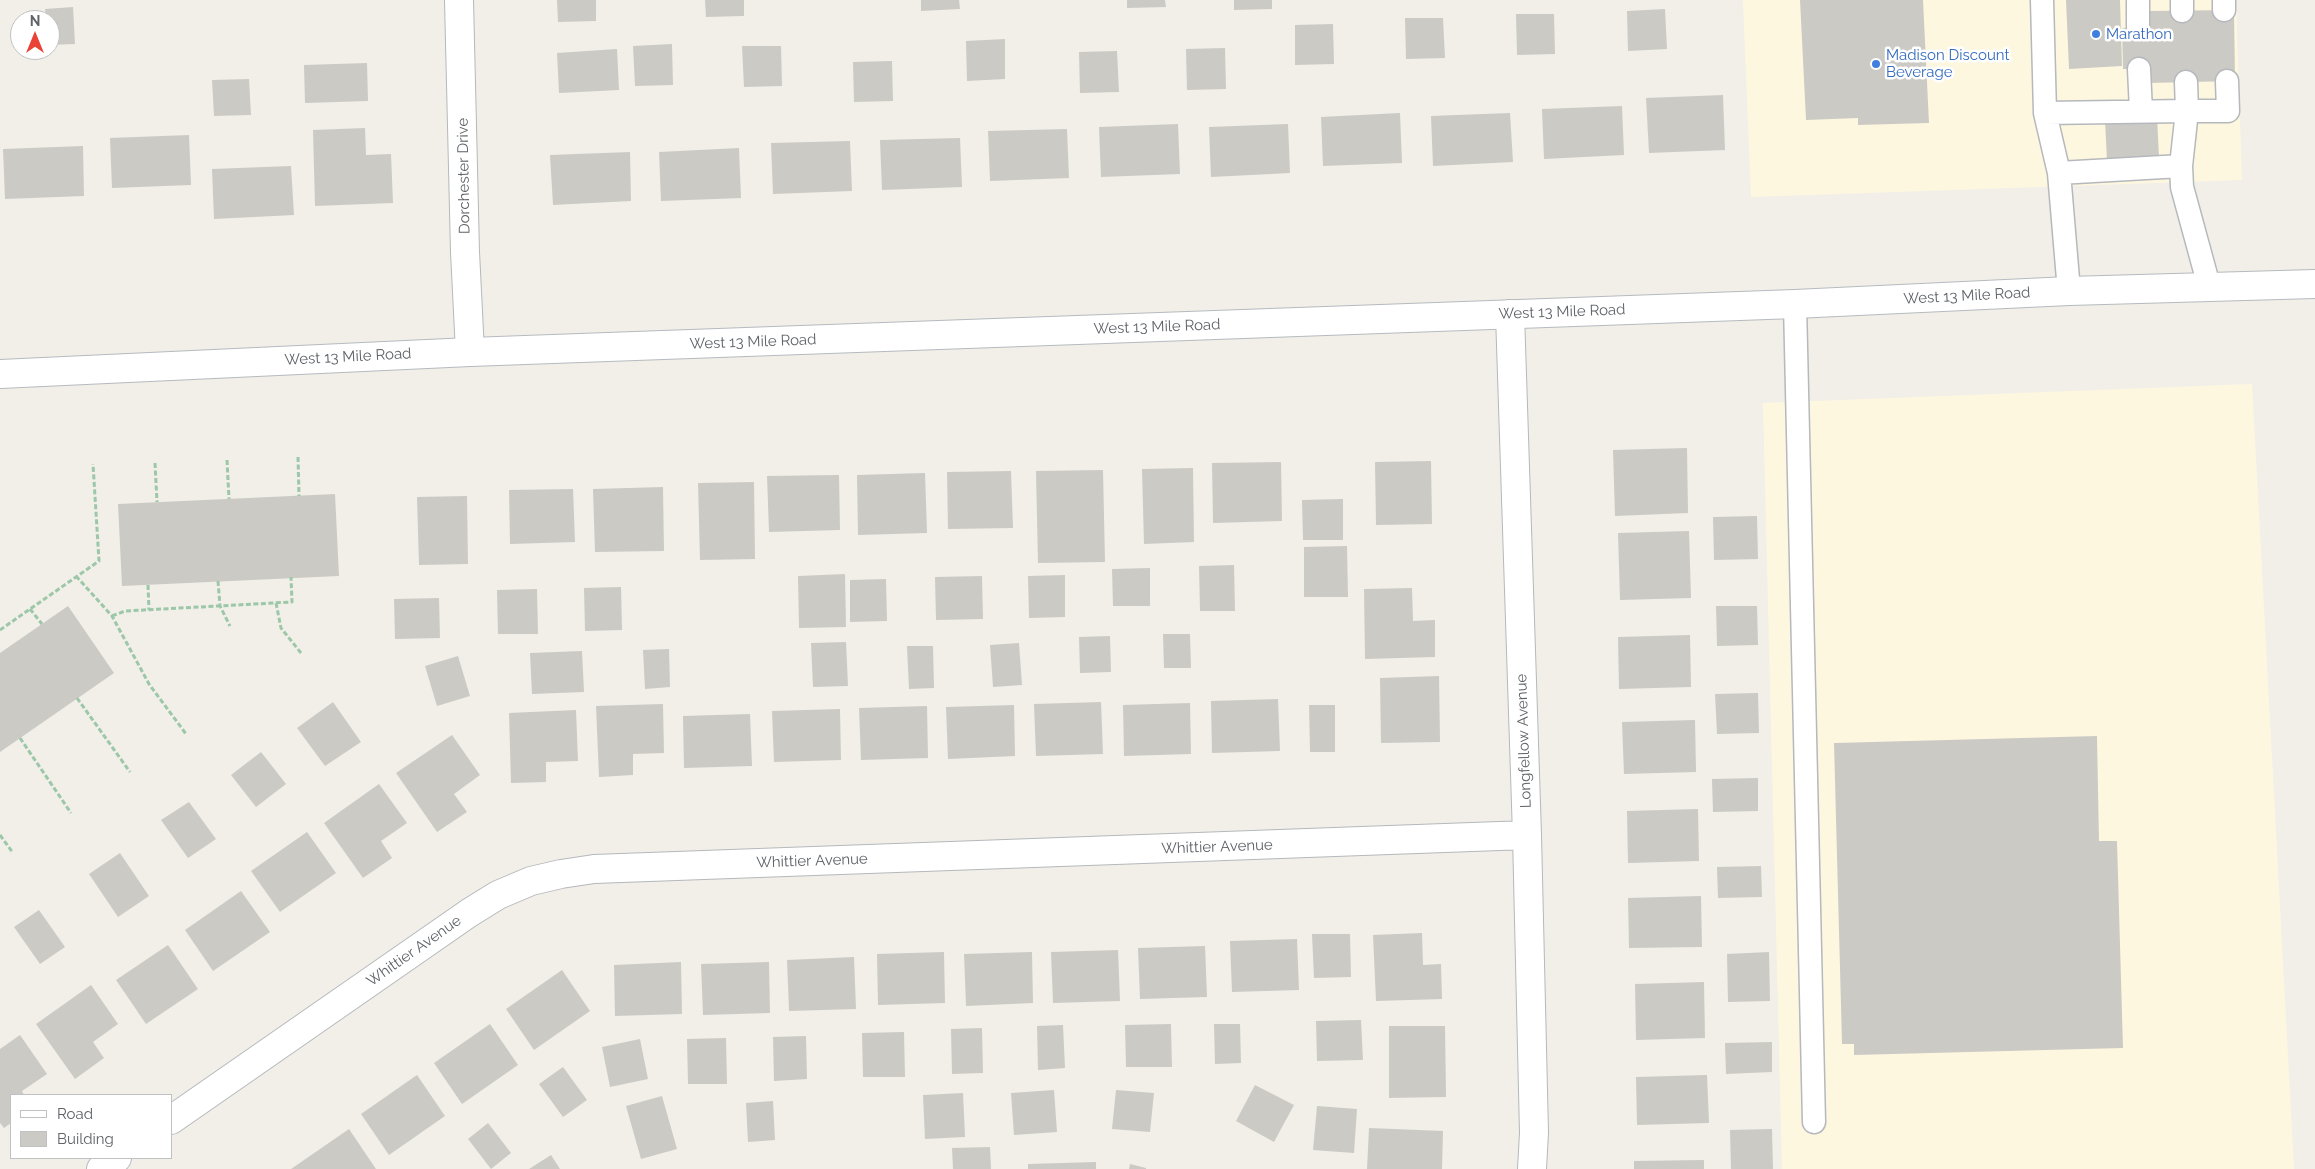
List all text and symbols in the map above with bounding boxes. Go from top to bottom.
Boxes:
north arrow [10,10,60,60]
text: N [30,13,40,29]
place label: Marathon [2106,25,2172,43]
marker: Marathon [2090,28,2102,40]
place label: Madison Discount Beverage [1886,46,2010,81]
marker: Madison Discount Beverage [1870,58,1882,70]
street label: Dorchester Drive [454,118,474,234]
street label: West 13 Mile Road [1903,284,2031,308]
street label: West 13 Mile Road [1498,301,1626,323]
street label: West 13 Mile Road [1093,316,1221,338]
street label: West 13 Mile Road [689,331,817,353]
street label: West 13 Mile Road [284,345,412,369]
street label: Longfellow Avenue [1513,673,1535,809]
street label: Whittier Avenue [1161,836,1273,858]
street label: Whittier Avenue [756,850,868,872]
street label: Whittier Avenue [363,912,465,990]
legend [10,1094,172,1159]
text: Road [57,1105,93,1123]
text: Building [57,1130,114,1148]

